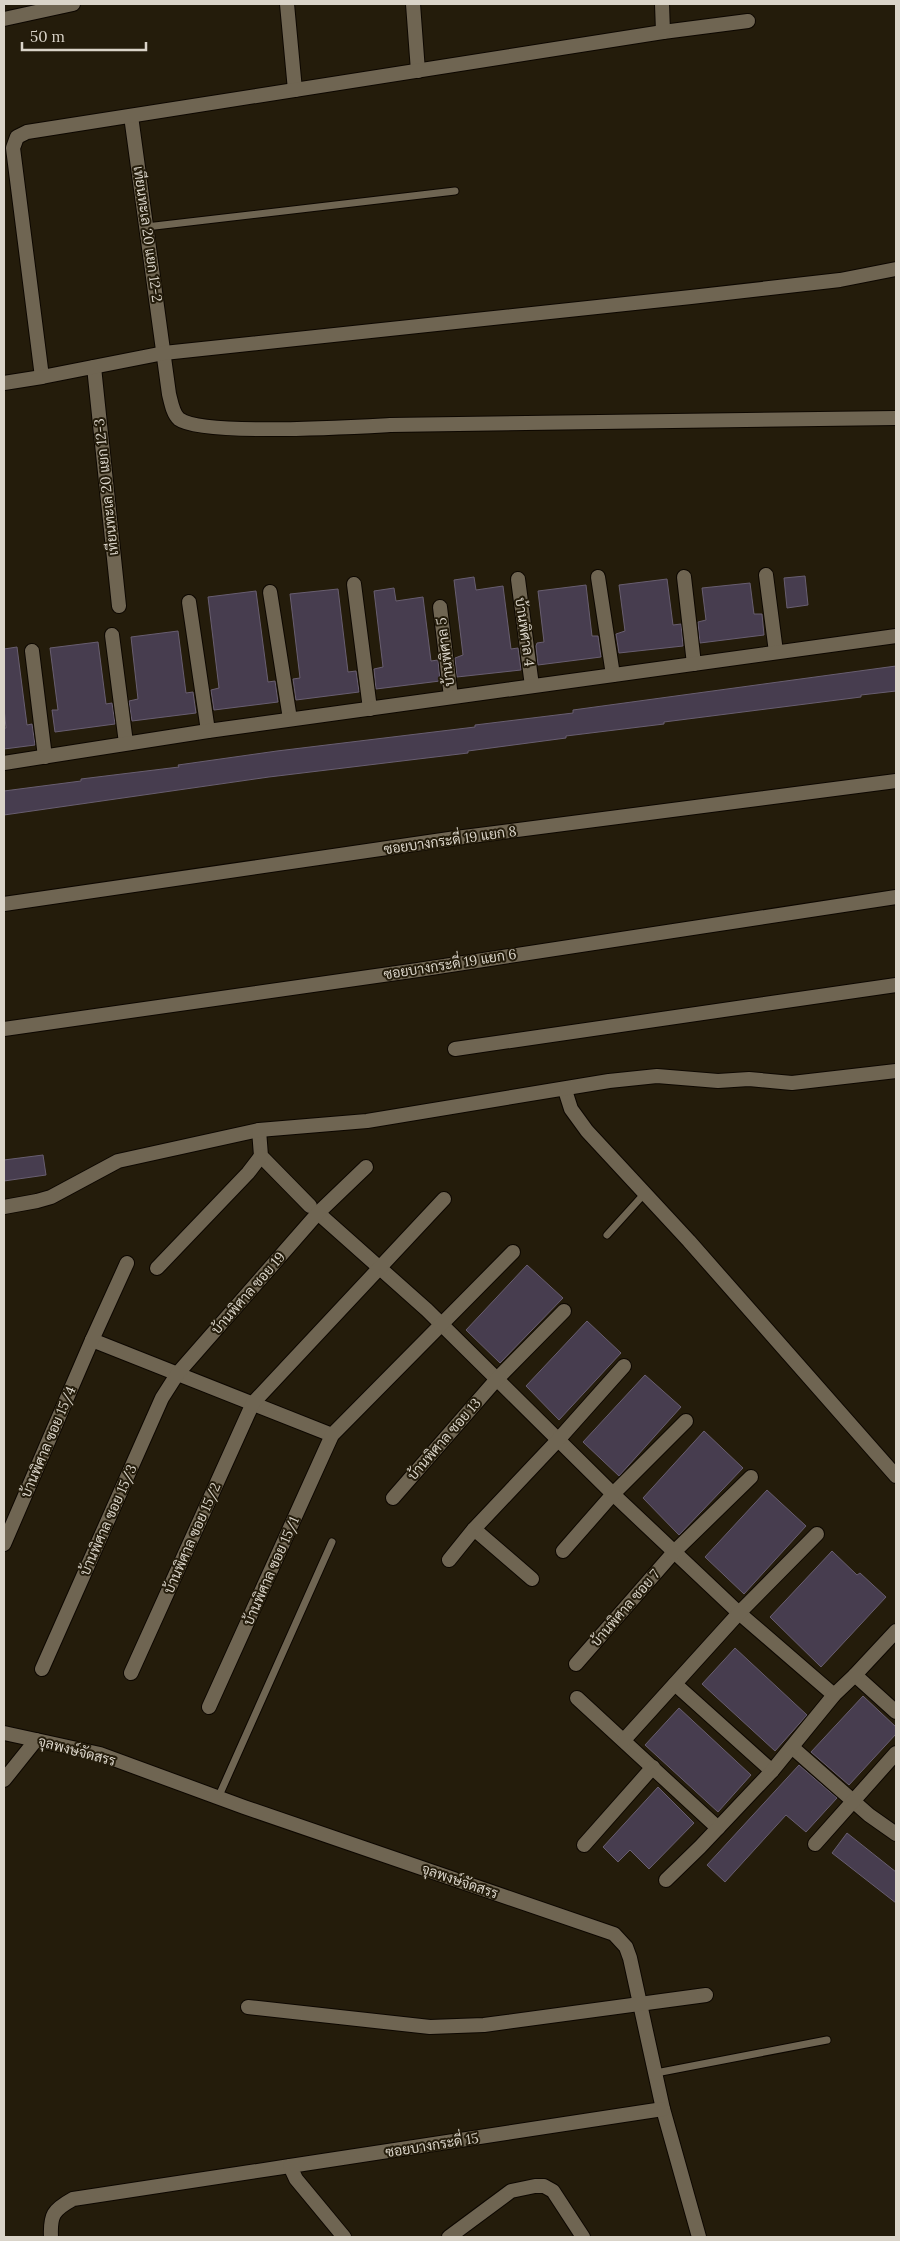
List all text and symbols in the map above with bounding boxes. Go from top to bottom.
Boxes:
scale bar [22,20,146,52]
text: 50 m [30,27,65,46]
street label: เทียนทะเล 20 แยก 12-2 [130,165,166,303]
street label: เทียนทะเล 20 แยก 12-3 [90,417,122,556]
street label: บ้านพิศาล 4 [511,596,539,668]
street label: บ้านพิศาล 5 [432,616,458,688]
street label: ซอยบางกระดี่ 19 แยก 8 [382,819,518,858]
street label: ซอยบางกระดี่ 19 แยก 6 [382,942,518,983]
street label: บ้านพิศาล ซอย 19 [207,1248,289,1338]
street label: บ้านพิศาล ซอย 15/4 [16,1383,80,1500]
street label: บ้านพิศาล ซอย 13 [403,1394,485,1484]
street label: บ้านพิศาล ซอย 15/3 [75,1461,141,1578]
street label: บ้านพิศาล ซอย 15/2 [159,1480,225,1596]
street label: บ้านพิศาล ซอย 15/1 [239,1514,303,1628]
street label: บ้านพิศาล ซอย 7 [586,1565,664,1650]
street label: จุลพงษ์จัดสรร [36,1732,118,1771]
street label: จุลพงษ์จัดสรร [419,1860,501,1903]
street label: ซอยบางกระดี่ 15 [384,2126,480,2161]

